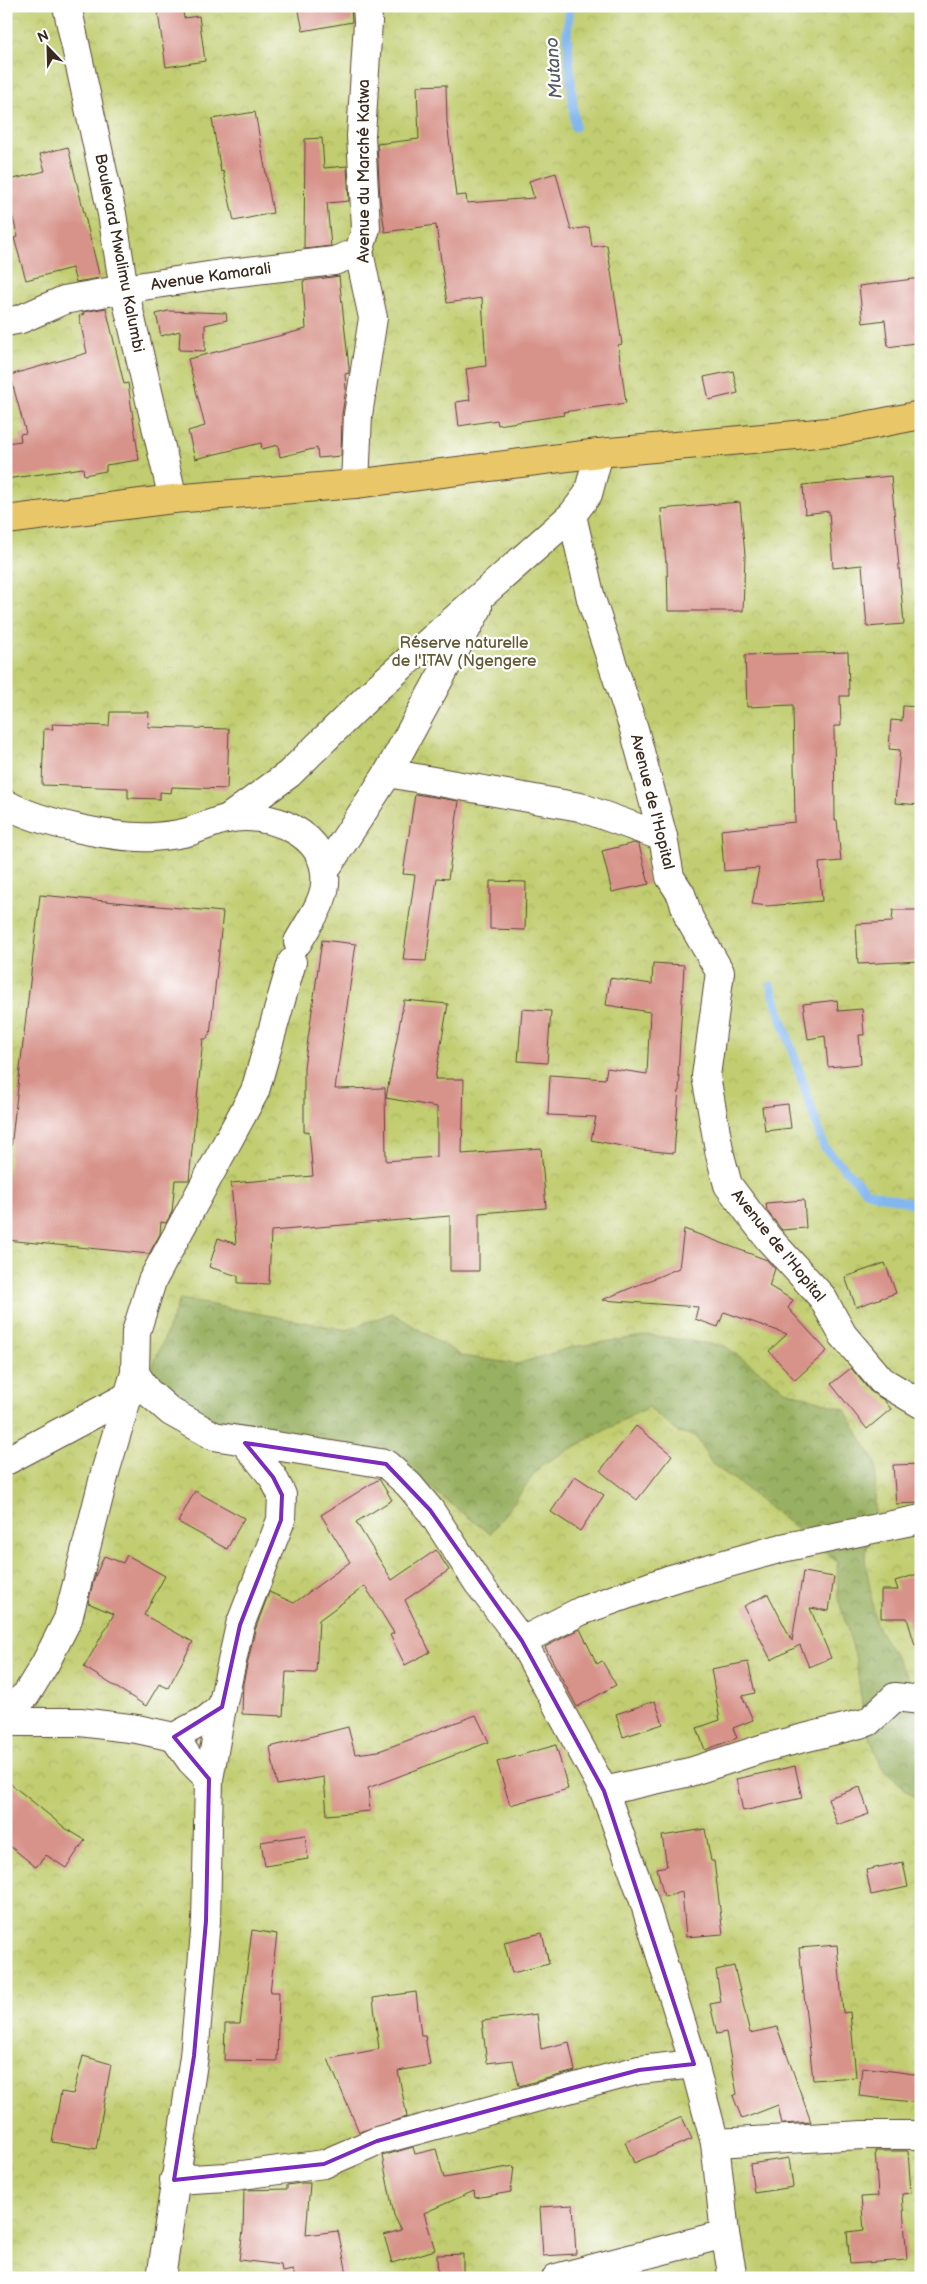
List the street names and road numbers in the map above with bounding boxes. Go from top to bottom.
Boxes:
street label: Avenue du Marché Katwa [355,79,374,263]
street label: Boulevard Mwalimu Kalumbi [90,152,148,354]
street label: Avenue Kamarali [150,259,272,295]
street label: Avenue de l'Hopital [626,732,678,872]
street label: Avenue de l'Hopital [727,1186,829,1306]

